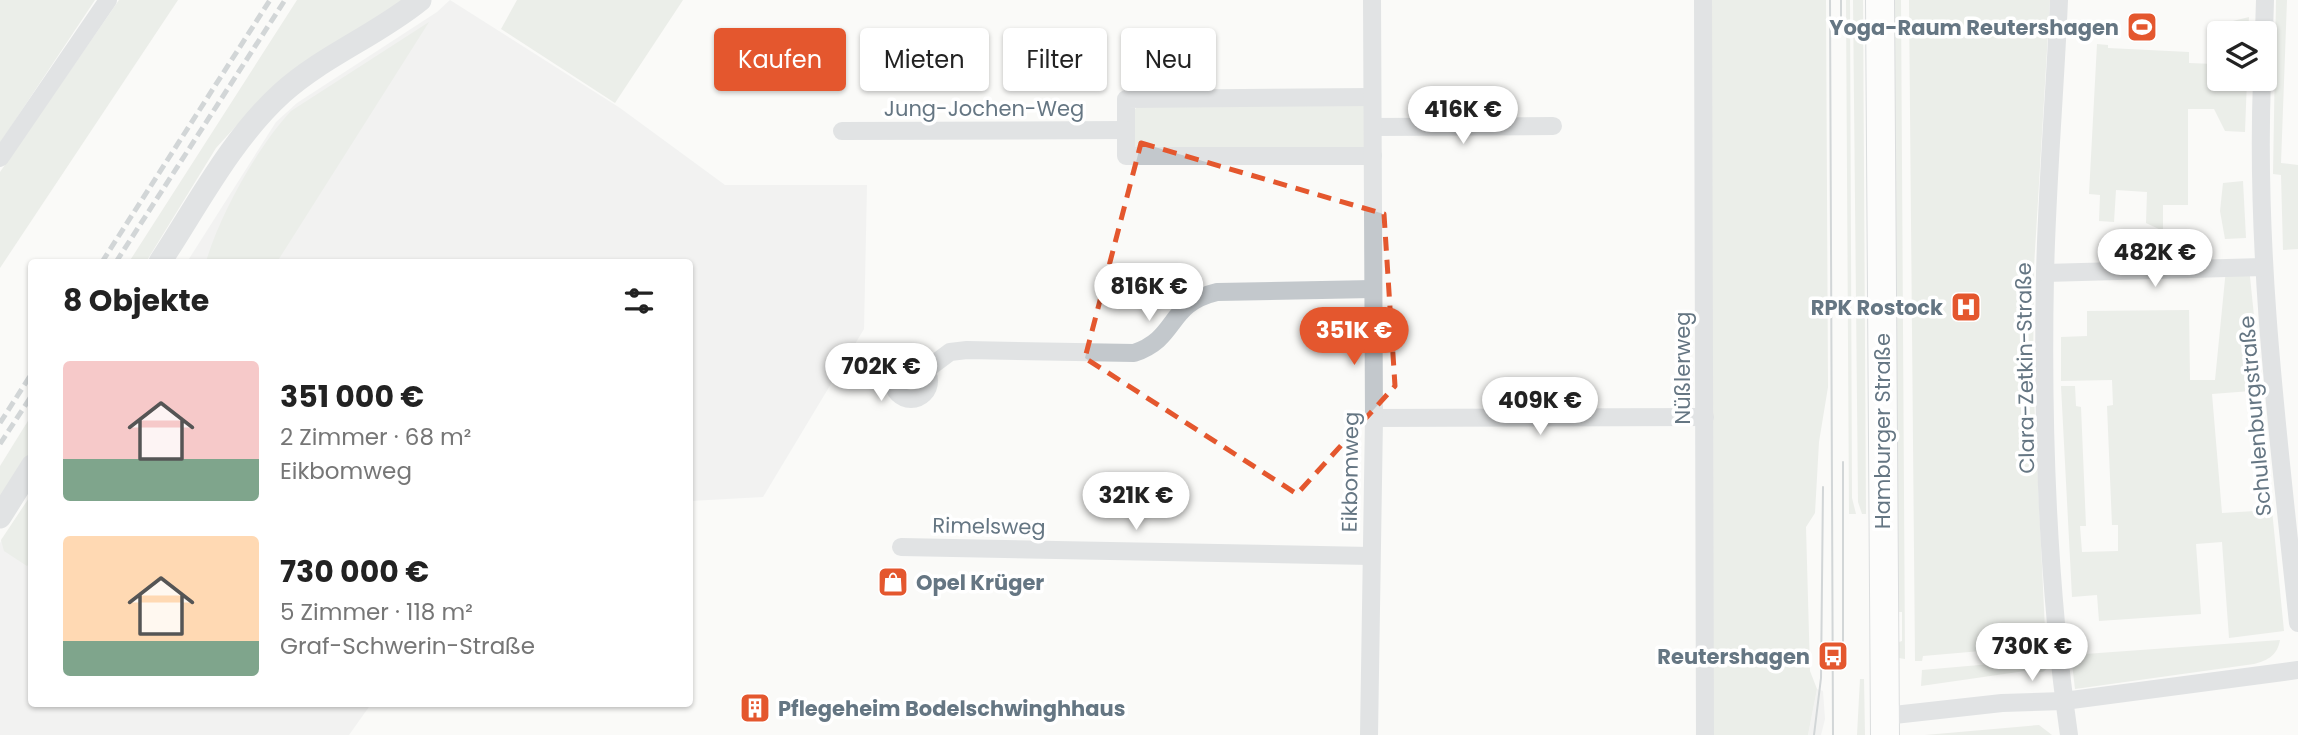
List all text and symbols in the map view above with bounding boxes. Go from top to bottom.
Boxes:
sports icon: Yoga-Raum Reutershagen [2125,10,2159,44]
place label: Yoga-Raum Reutershagen [1829,13,2119,42]
map controls [2207,21,2277,91]
button: layers [2207,21,2277,91]
chip: Kaufen [714,28,846,91]
chip: Mieten [860,28,989,91]
chip: Filter [1003,28,1107,91]
chip: Neu [1121,28,1216,91]
pin: 416K € [1406,86,1520,146]
text: 416K € [1424,93,1502,125]
street label: Jung-Jochen-Weg [884,94,1084,123]
pin: 482K € [2098,230,2212,289]
text: 482K € [2114,236,2196,268]
street label: Clara-Zetkin-Straße [2009,262,2041,474]
pin: 816K € [1092,264,1206,323]
text: 816K € [1110,270,1188,302]
text: 8 Objekte [63,279,209,322]
icon: filters [620,282,658,320]
hospital icon: RPK Rostock [1949,290,1983,324]
place label: RPK Rostock [1811,293,1943,322]
pin: 351K € [1297,308,1411,367]
street label: Nüßlerweg [1668,312,1697,424]
text: 351K € [1316,314,1392,346]
street label: Schulenburgstraße [2232,315,2278,517]
street label: Hamburger Straße [1868,333,1897,529]
pin: 702K € [824,344,938,403]
text: 702K € [841,350,921,382]
text: 351 000 € [280,375,424,418]
pin: 409K € [1483,378,1597,437]
text: 409K € [1498,384,1582,416]
icon: home [119,389,203,473]
street label: Eikbomweg [1334,412,1366,532]
text: 2 Zimmer · 68 m² [280,421,471,453]
text: Eikbomweg [280,455,412,487]
pin: 321K € [1079,472,1193,532]
text: 321K € [1099,479,1173,511]
street label: Rimelsweg [932,511,1046,541]
text: 730 000 € [280,550,429,593]
icon: home [119,564,203,648]
shop icon: Opel Krüger [876,565,910,599]
place label: Opel Krüger [916,568,1044,597]
text: 5 Zimmer · 118 m² [280,596,473,628]
pin: 730K € [1975,624,2089,683]
text: Graf-Schwerin-Straße [280,630,535,662]
text: 730K € [1992,630,2072,662]
bus stop icon: Reutershagen [1816,639,1850,673]
place label: Reutershagen [1657,642,1810,671]
building icon: Pflegeheim Bodelschwinghhaus [738,691,772,725]
place label: Pflegeheim Bodelschwinghhaus [778,694,1125,723]

